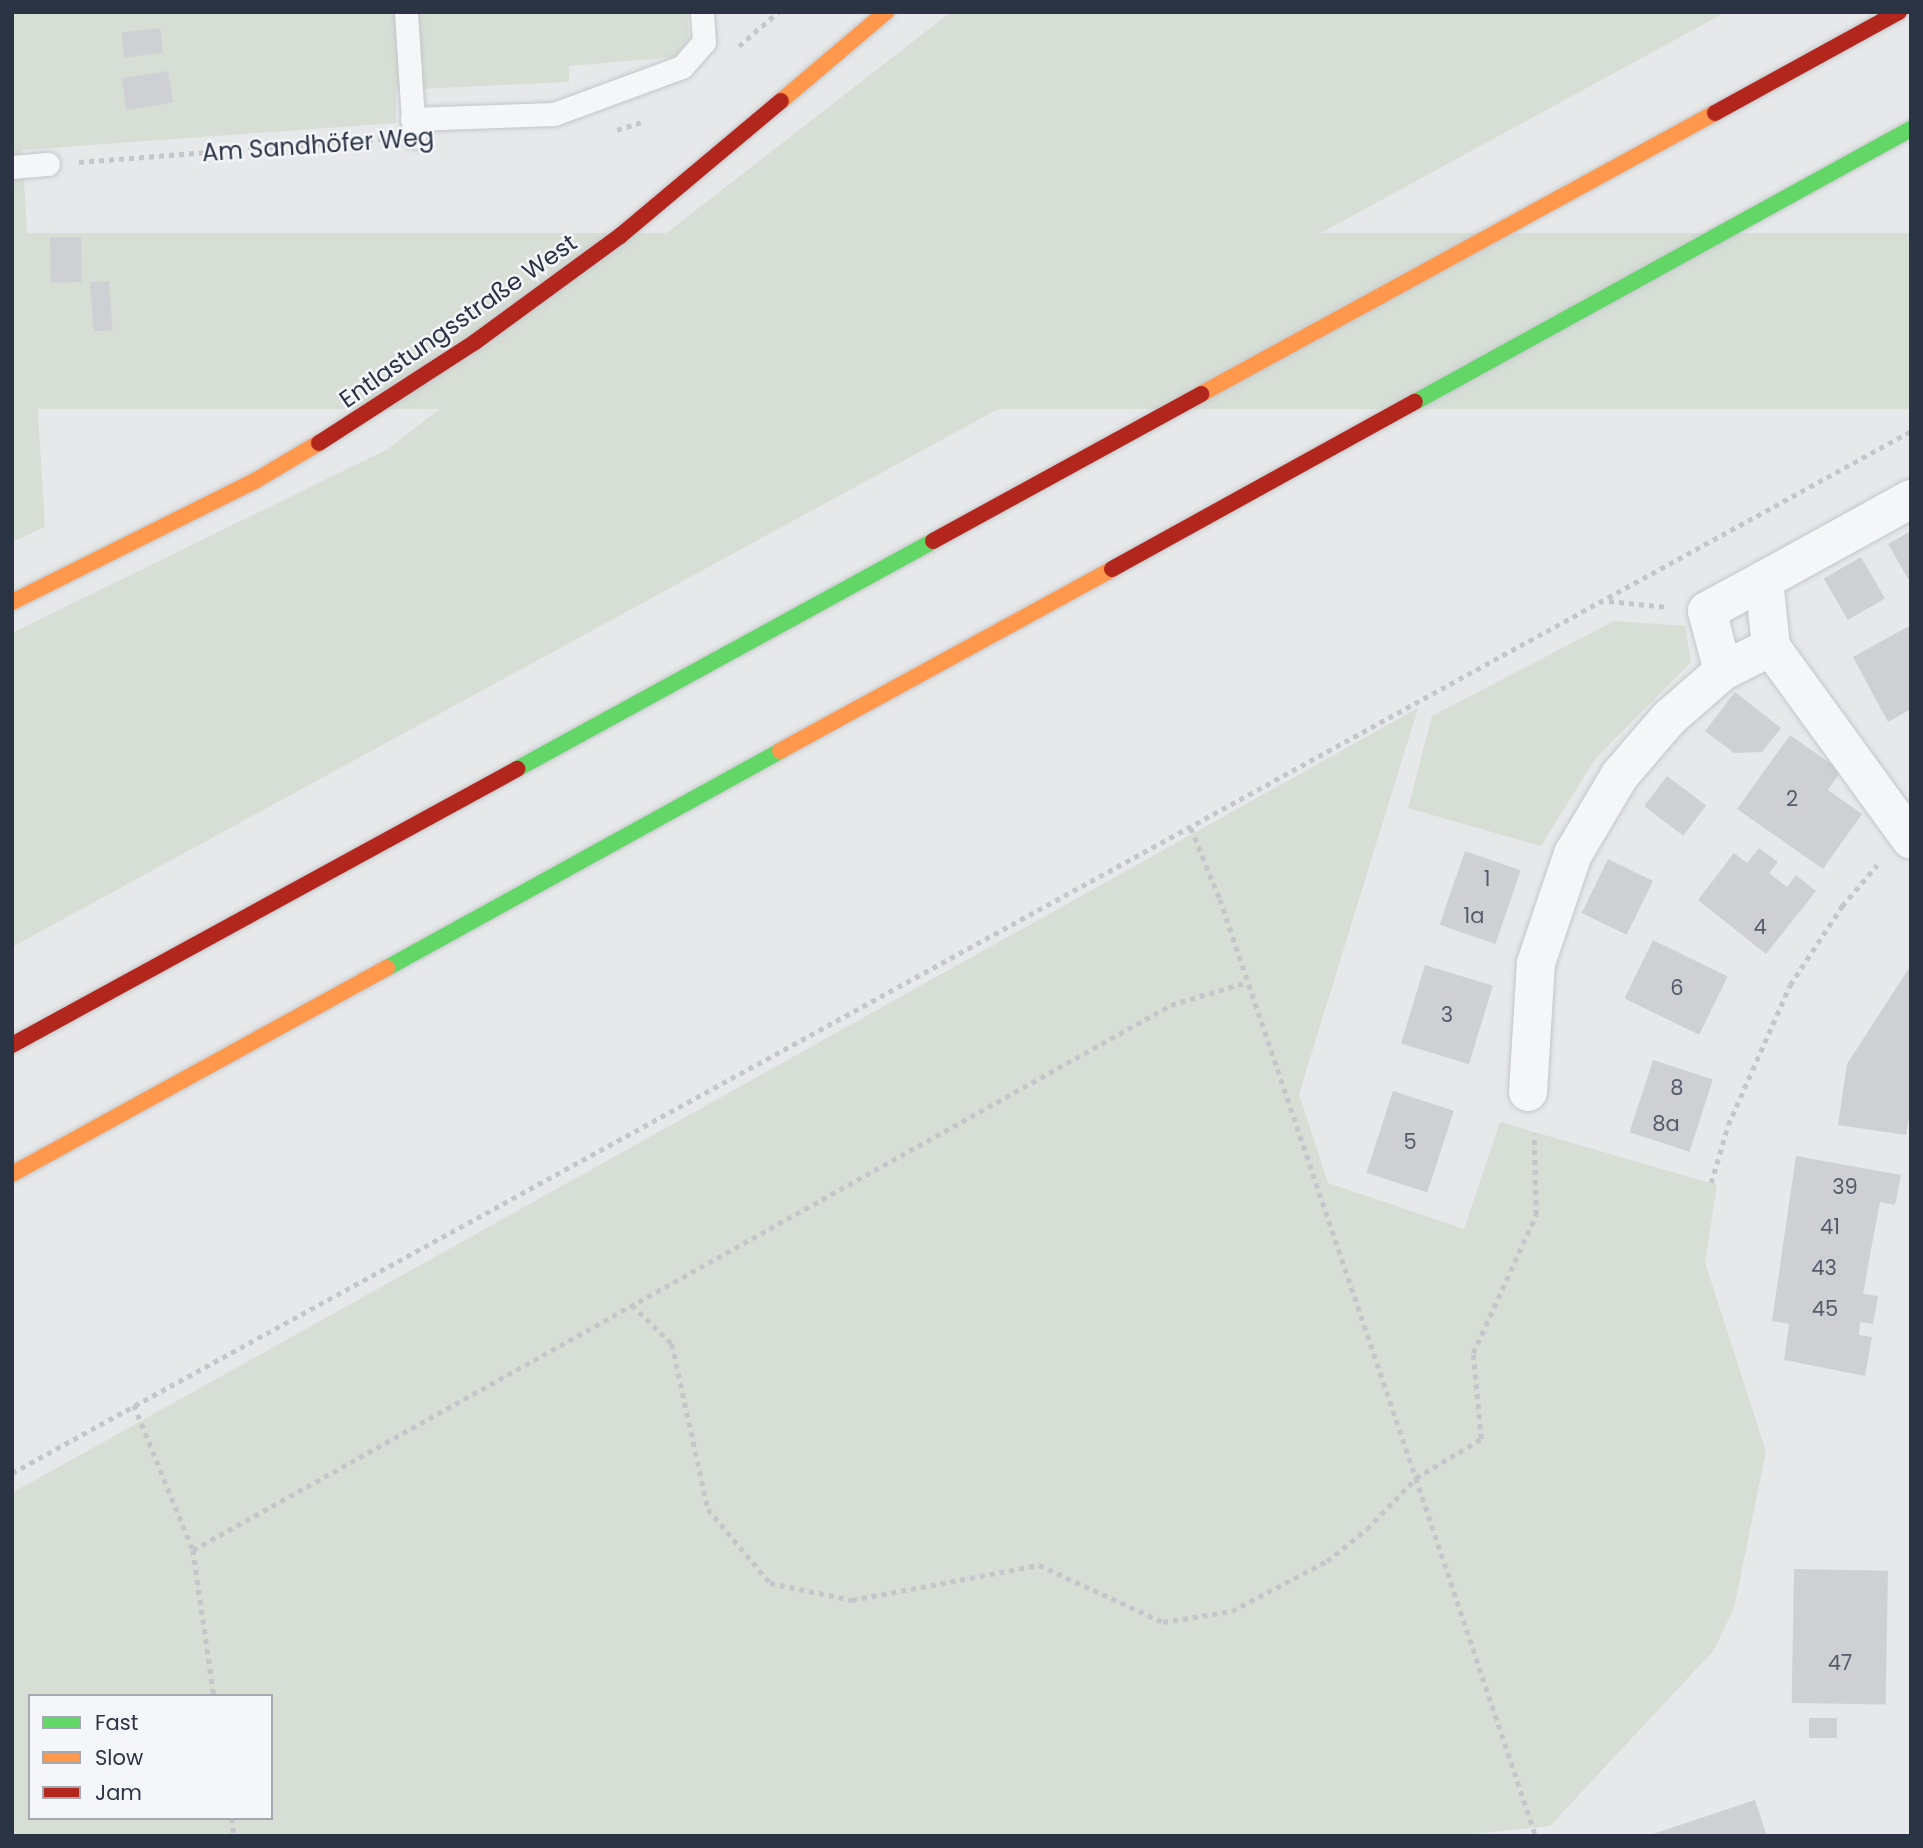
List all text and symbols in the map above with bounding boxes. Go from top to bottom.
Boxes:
street label: Am Sandhöfer Weg [201,123,435,167]
street label: Entlastungsstraße West [334,228,582,414]
house number: 2 [1786,786,1798,812]
house number: 1 [1484,866,1490,892]
house number: 1a [1464,903,1484,929]
house number: 4 [1753,914,1767,940]
house number: 6 [1670,975,1684,1001]
house number: 3 [1441,1002,1453,1028]
house number: 8 [1670,1075,1684,1101]
house number: 8a [1652,1111,1680,1137]
house number: 5 [1403,1129,1417,1155]
house number: 39 [1832,1174,1858,1200]
house number: 41 [1820,1214,1840,1240]
house number: 43 [1811,1255,1837,1281]
house number: 45 [1812,1296,1838,1322]
house number: 47 [1828,1650,1852,1676]
legend [28,1694,273,1820]
text: Fast [95,1708,138,1737]
text: Slow [95,1743,143,1772]
text: Jam [95,1778,142,1807]

